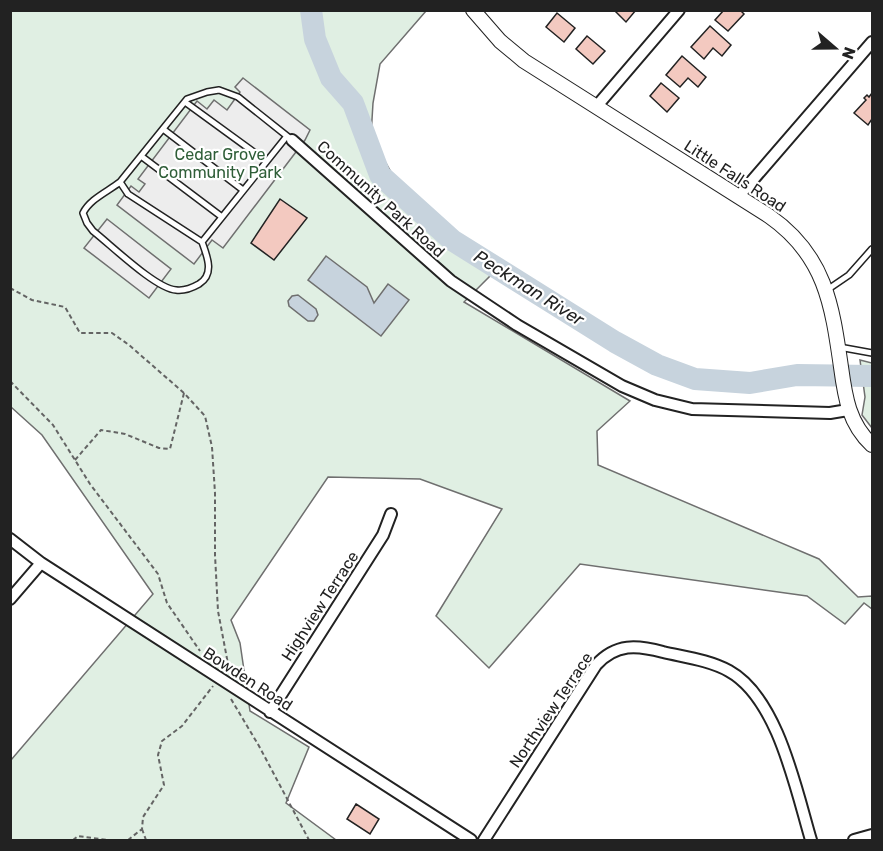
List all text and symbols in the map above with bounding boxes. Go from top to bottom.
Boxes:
north arrow [805,18,865,78]
text: N [838,44,860,62]
street label: Little Falls Road [680,136,790,216]
street label: Community Park Road [313,137,449,261]
park label: Cedar Grove Community Park [158,145,282,182]
water label: Peckman River [470,245,589,331]
street label: Highview Terrace [277,547,363,665]
street label: Bowden Road [200,643,296,715]
street label: Northview Terrace [505,649,597,771]

